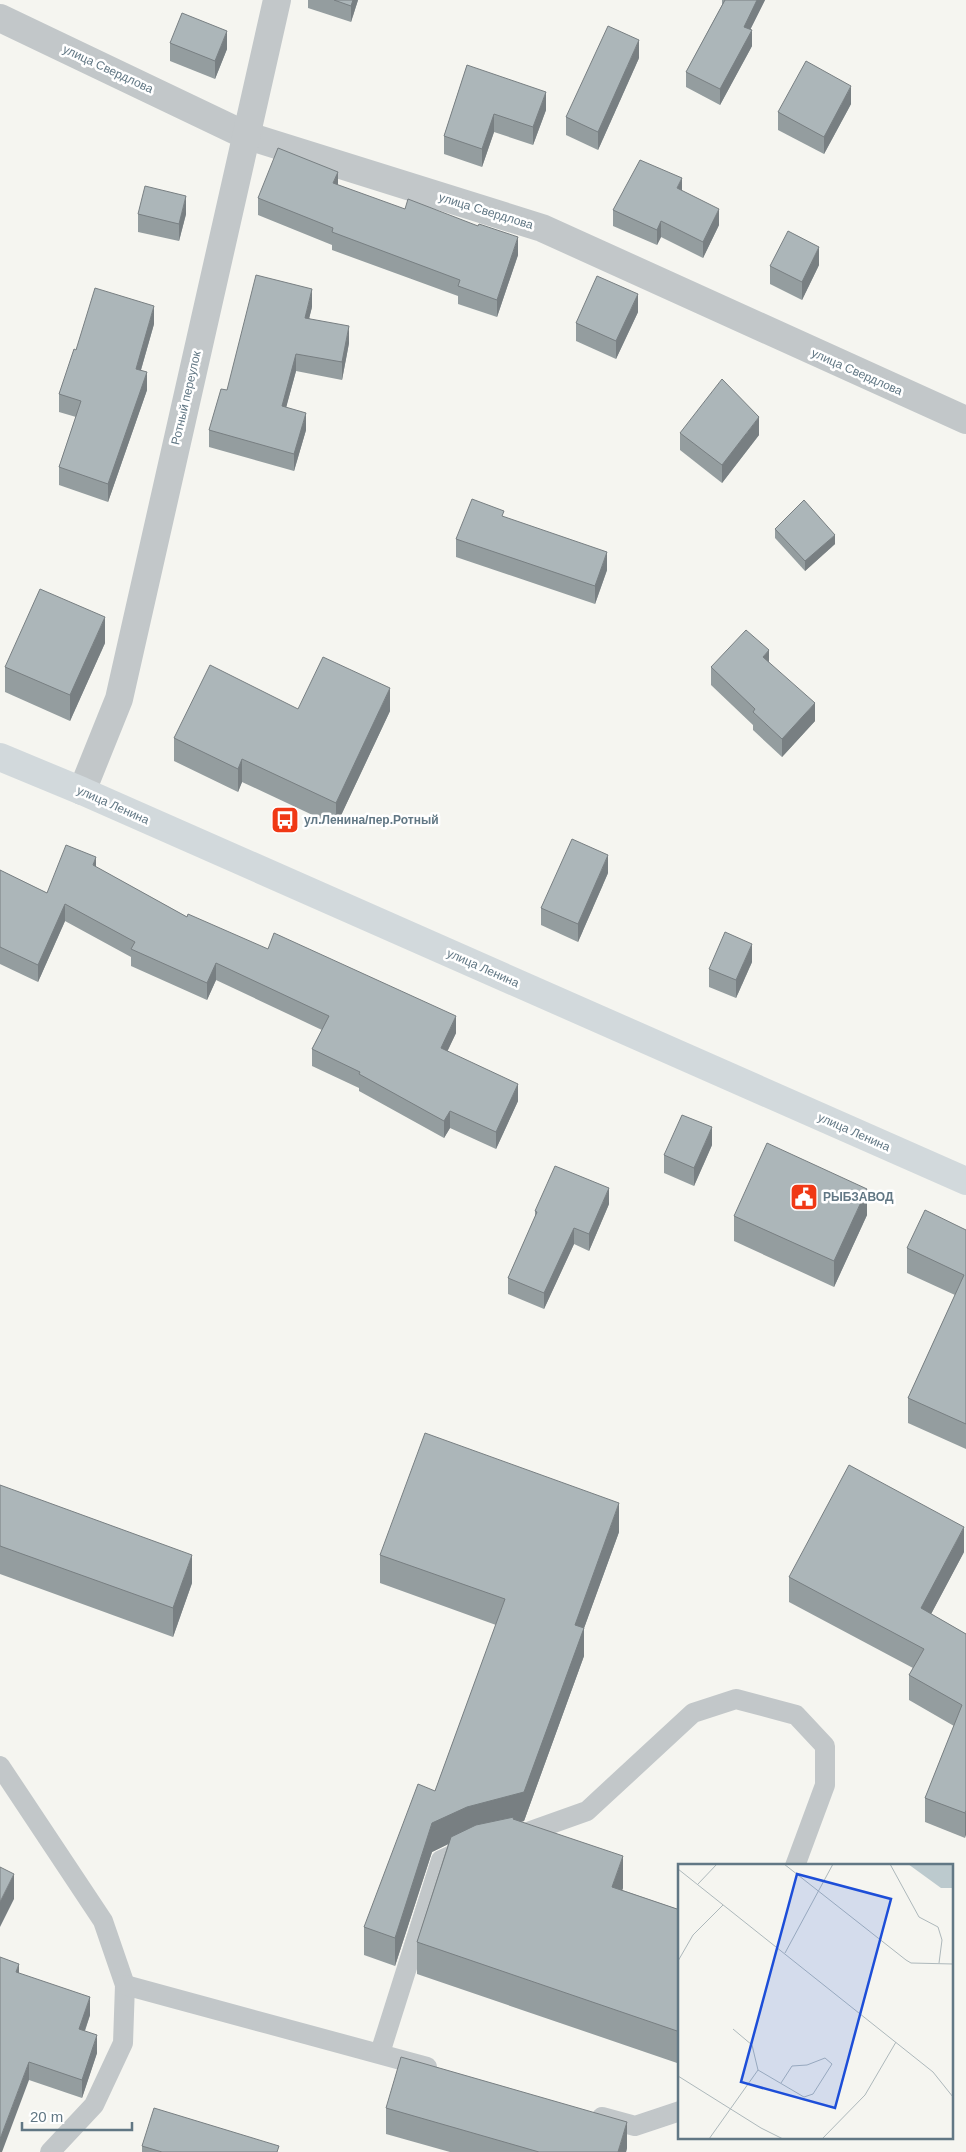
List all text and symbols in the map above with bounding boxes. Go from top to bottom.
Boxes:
street label: улица Свердлова [61,42,156,96]
street label: улица Свердлова [437,190,535,232]
street label: улица Свердлова [809,346,905,398]
street label: Ротный переулок [168,349,204,446]
street label: улица Ленина [75,783,152,827]
bus stop icon: ул.Ленина/пер.Ротный [270,805,300,835]
place label: ул.Ленина/пер.Ротный [304,813,439,827]
street label: улица Ленина [445,946,522,990]
street label: улица Ленина [816,1110,893,1154]
public building icon: РЫБЗАВОД [789,1182,819,1212]
place label: РЫБЗАВОД [823,1190,894,1204]
inset map [678,1864,954,2140]
scale bar [22,2100,132,2132]
text: 20 m [30,2108,63,2125]

